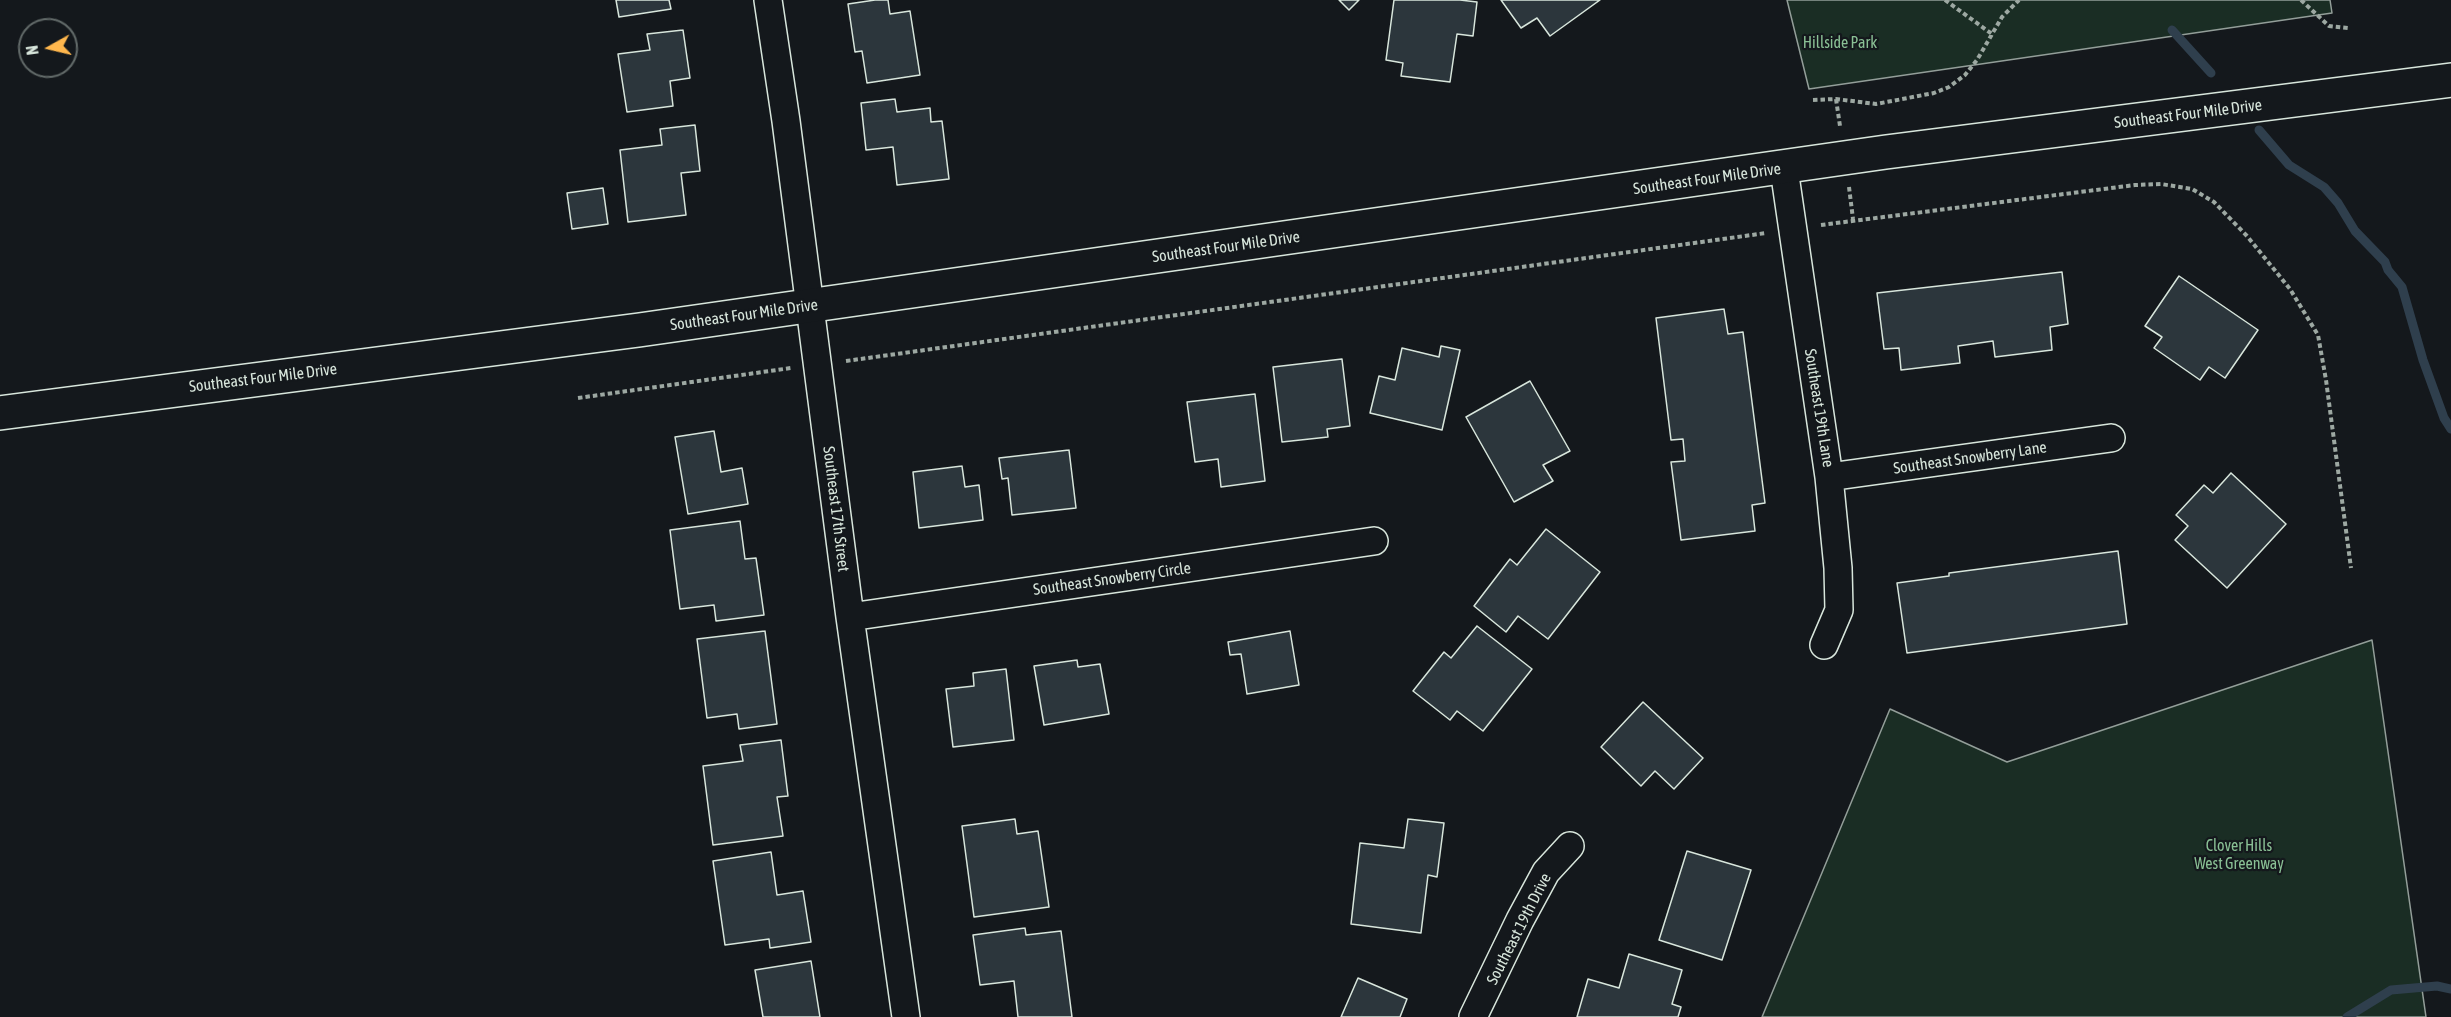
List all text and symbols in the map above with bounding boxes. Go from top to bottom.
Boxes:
north arrow [18,18,78,78]
park label: Hillside Park [1803,33,1877,53]
text: N [23,44,42,56]
street label: Southeast Four Mile Drive [2113,95,2263,133]
street label: Southeast Four Mile Drive [1632,159,1782,199]
street label: Southeast Four Mile Drive [1151,227,1301,267]
street label: Southeast Four Mile Drive [669,295,819,335]
street label: Southeast 19th Lane [1800,347,1838,469]
street label: Southeast Four Mile Drive [188,359,338,397]
street label: Southeast Snowberry Lane [1892,438,2048,478]
street label: Southeast 17th Street [819,445,853,573]
street label: Southeast Snowberry Circle [1032,558,1192,600]
park label: Clover Hills West Greenway [2194,836,2284,874]
street label: Southeast 19th Drive [1483,870,1555,988]

